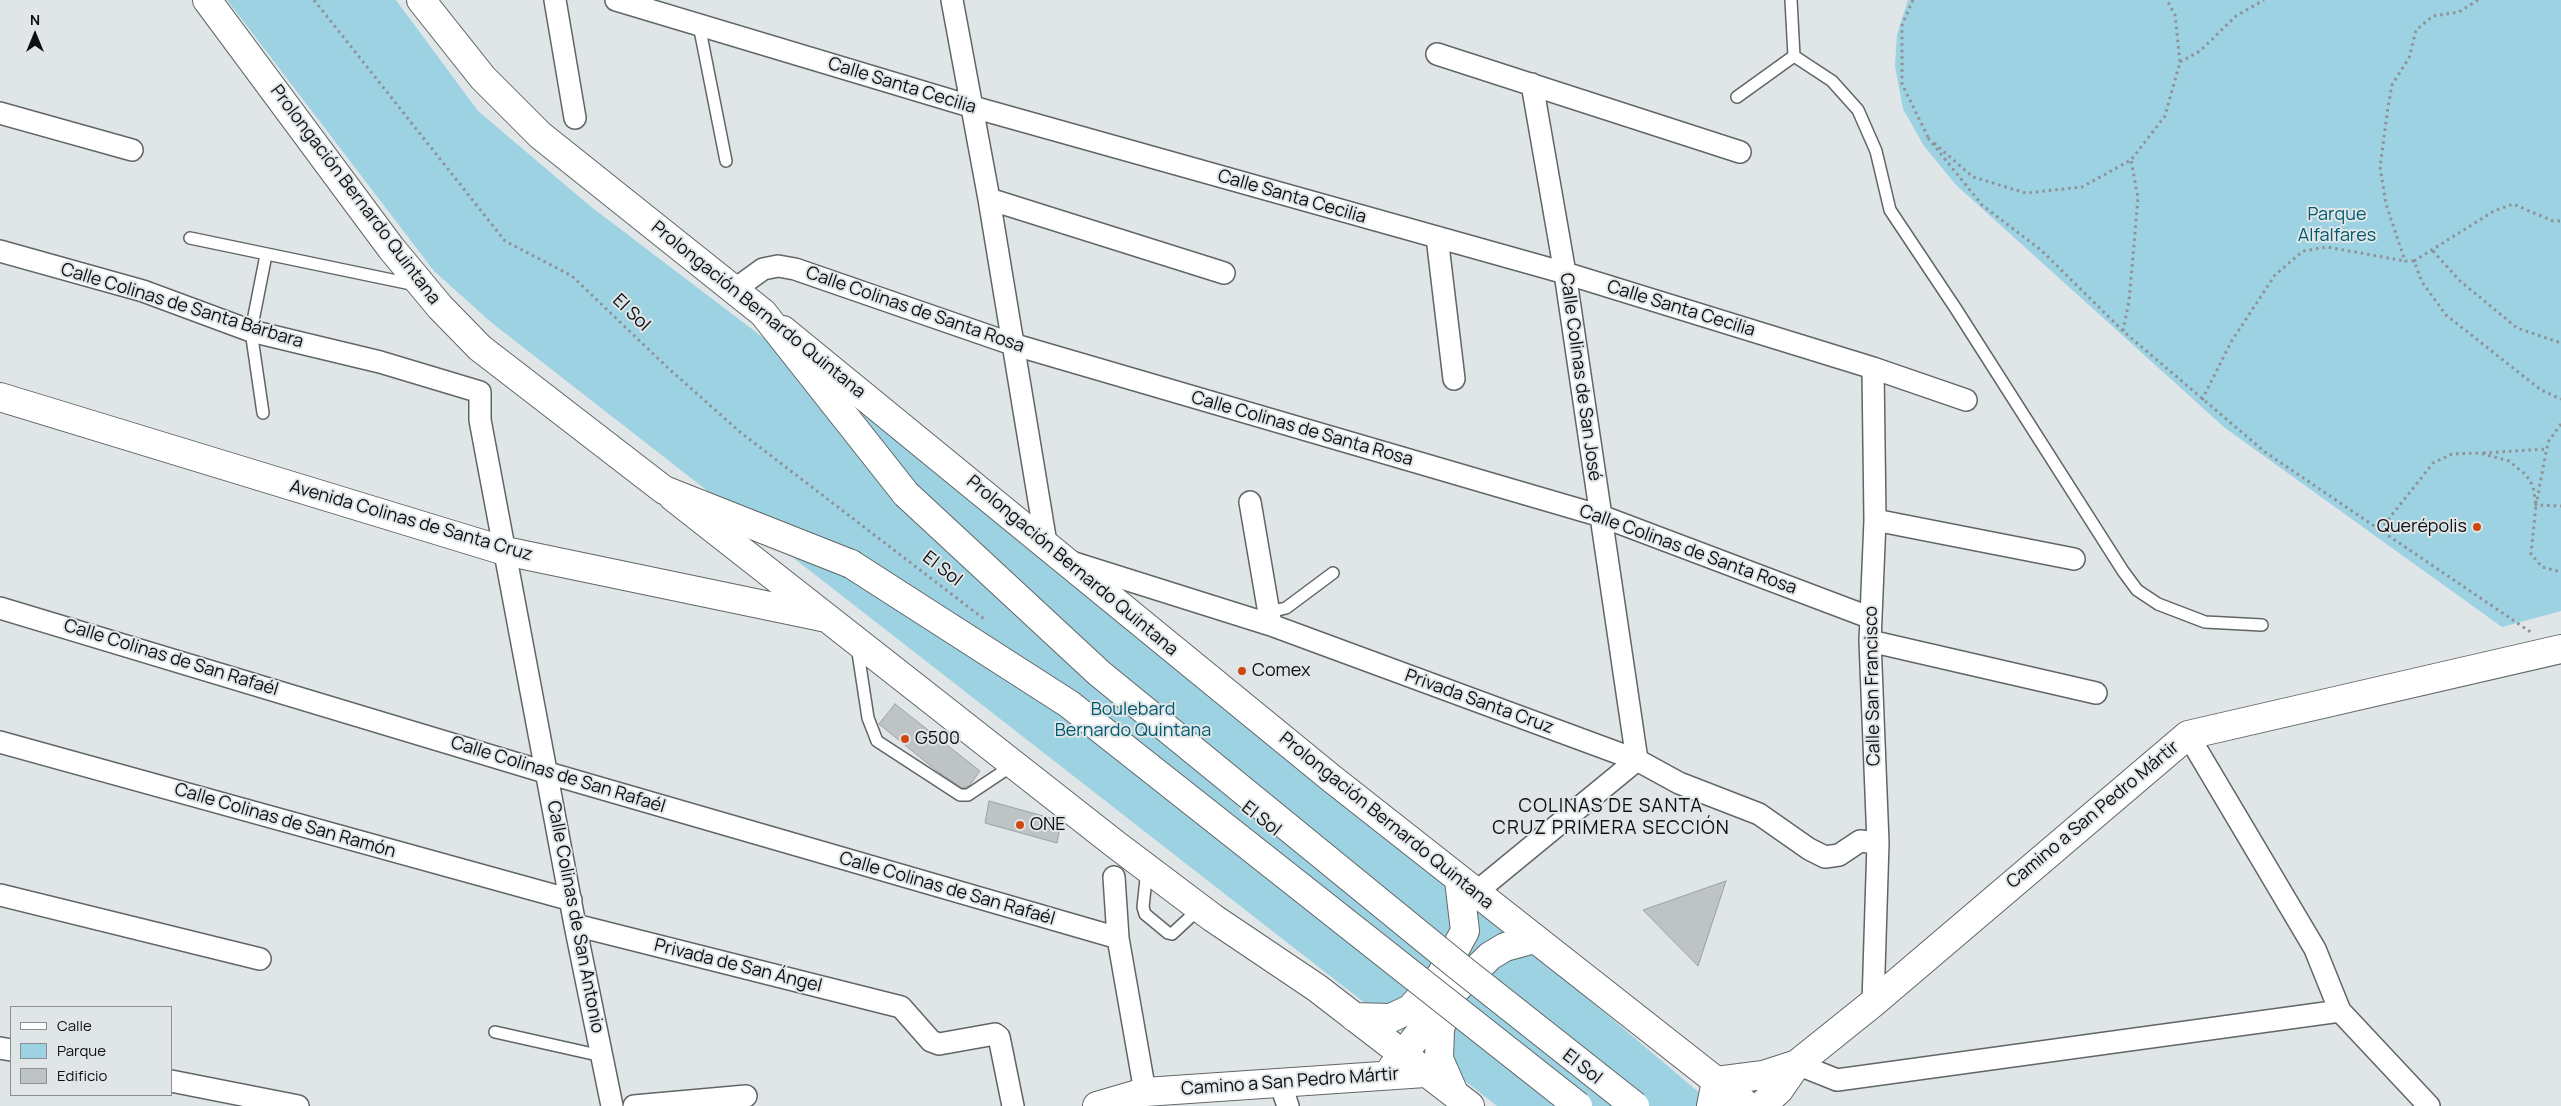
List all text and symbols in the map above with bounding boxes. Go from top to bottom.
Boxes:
north arrow [10,10,60,60]
text: N [30,10,40,29]
street label: Calle Santa Cecilia [825,53,979,119]
street label: Prolongación Bernardo Quintana [265,81,445,309]
street label: Calle Santa Cecilia [1215,165,1369,229]
park label: Parque Alfalfares [2298,204,2376,246]
street label: Prolongación Bernardo Quintana [647,217,869,403]
street label: Calle Colinas de Santa Bárbara [58,259,306,353]
street label: Calle Colinas de Santa Rosa [803,262,1027,358]
street label: Calle Colinas de San José [1555,271,1605,483]
street label: Calle Santa Cecilia [1604,276,1758,342]
street label: El Sol [608,290,654,336]
street label: Calle Colinas de Santa Rosa [1189,387,1415,471]
street label: Prolongación Bernardo Quintana [962,471,1182,661]
street label: Avenida Colinas de Santa Cruz [287,476,535,566]
street label: Calle Colinas de Santa Rosa [1576,501,1800,599]
place label: Querépolis [2377,516,2467,538]
marker: Querépolis [2471,521,2483,533]
street label: El Sol [918,547,966,591]
street label: Calle San Francisco [1861,606,1885,766]
street label: Calle Colinas de San Rafaél [61,615,281,701]
place label: Comex [1252,660,1310,682]
marker: Comex [1236,665,1248,677]
street label: Privada Santa Cruz [1402,665,1556,739]
park label: Boulebard Bernardo Quintana [1055,699,1211,742]
place label: G500 [915,728,960,750]
street label: Prolongación Bernardo Quintana [1275,728,1497,914]
street label: Calle Colinas de San Rafaél [448,732,668,818]
marker: G500 [899,733,911,745]
street label: Camino a San Pedro Mártir [2002,737,2184,893]
street label: Calle Colinas de San Ramón [172,779,398,863]
district label: COLINAS DE SANTA CRUZ PRIMERA SECCIÓN [1490,796,1732,840]
street label: El Sol [1237,797,1285,841]
street label: Calle Colinas de San Antonio [542,799,608,1035]
place label: ONE [1030,814,1066,836]
marker: ONE [1014,819,1026,831]
street label: Calle Colinas de San Rafaél [837,848,1057,930]
street label: Privada de San Ángel [652,935,824,997]
legend [10,1006,172,1096]
text: Calle [57,1015,92,1036]
text: Parque [57,1040,106,1061]
street label: El Sol [1558,1045,1606,1089]
street label: Camino a San Pedro Mártir [1180,1064,1400,1100]
text: Edificio [57,1065,107,1086]

